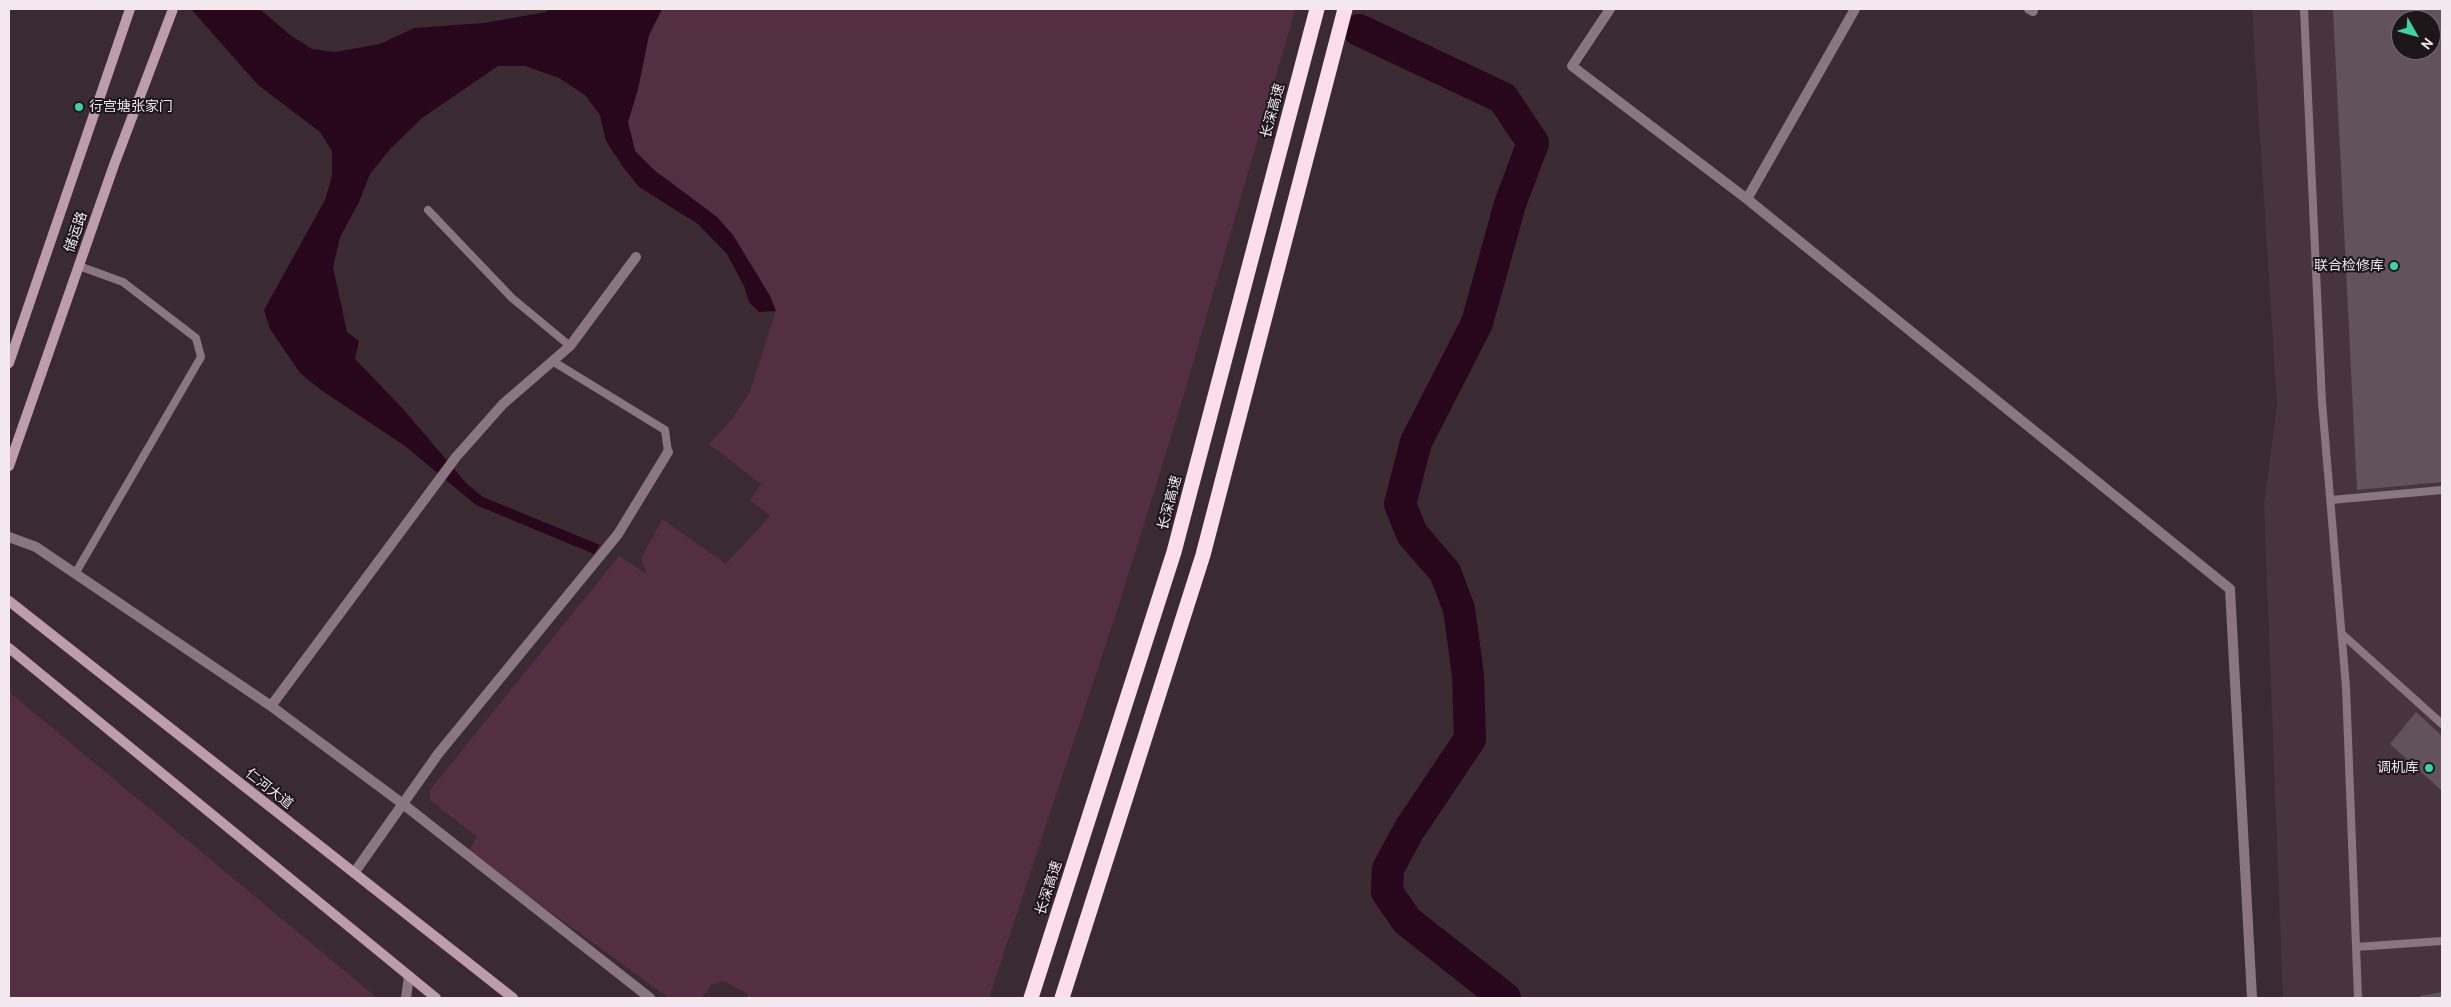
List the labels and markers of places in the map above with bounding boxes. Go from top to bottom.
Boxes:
place label: 行宫塘张家门 [89,99,173,115]
marker: 行宫塘张家门 [73,101,85,113]
place label: 联合检修库 [2314,258,2384,274]
marker: 联合检修库 [2388,260,2400,272]
place label: 调机库 [2377,760,2419,776]
marker: 调机库 [2423,762,2435,774]

